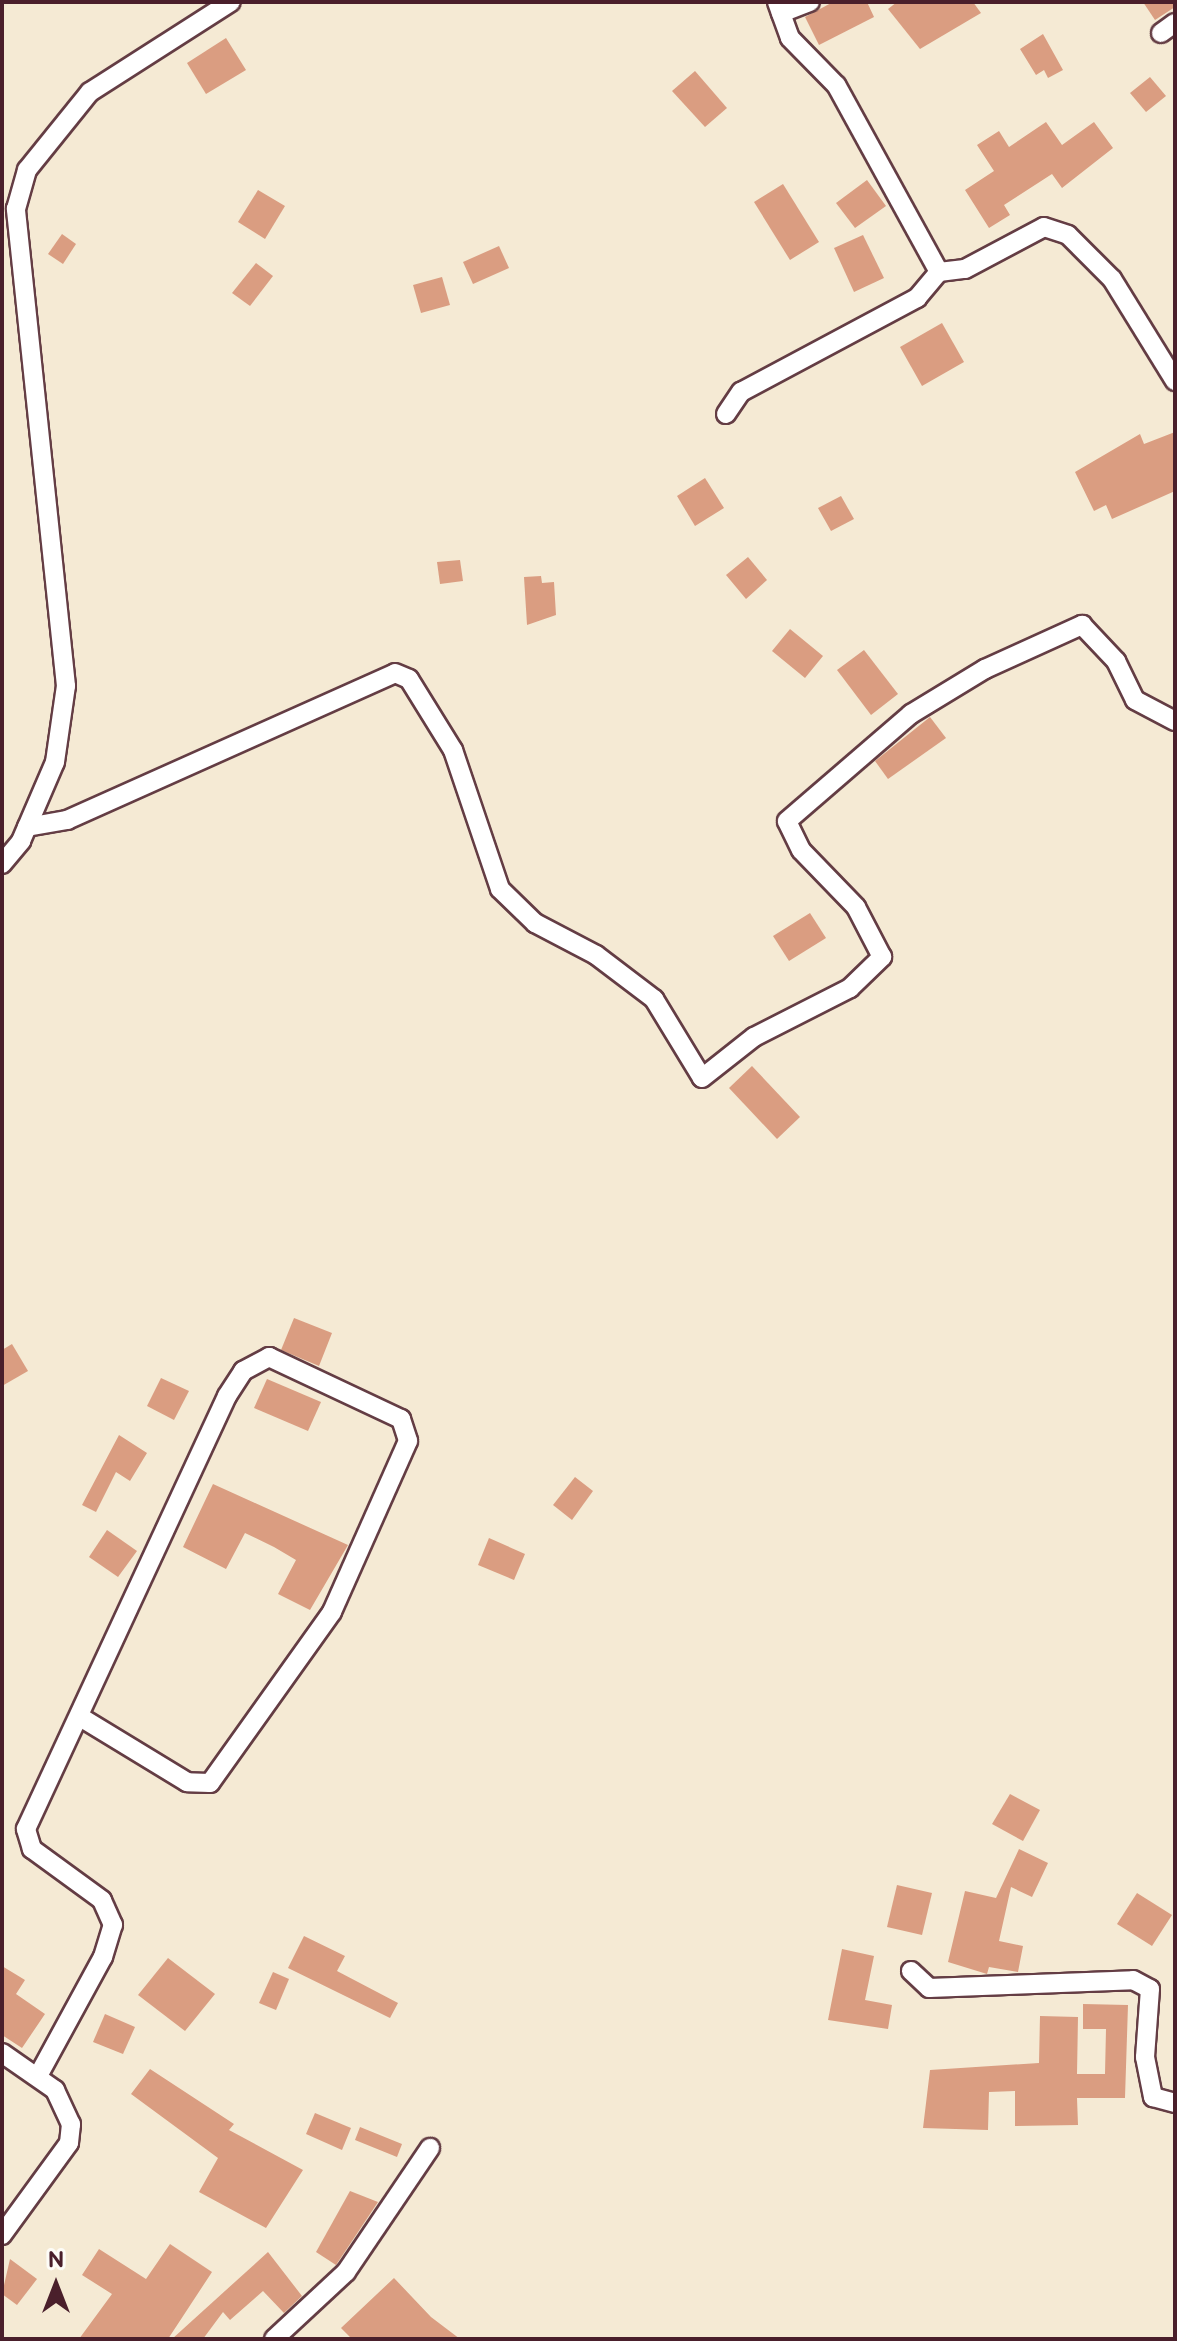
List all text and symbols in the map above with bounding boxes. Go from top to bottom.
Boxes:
north arrow [16,2245,96,2325]
text: N [48,2247,64,2274]

